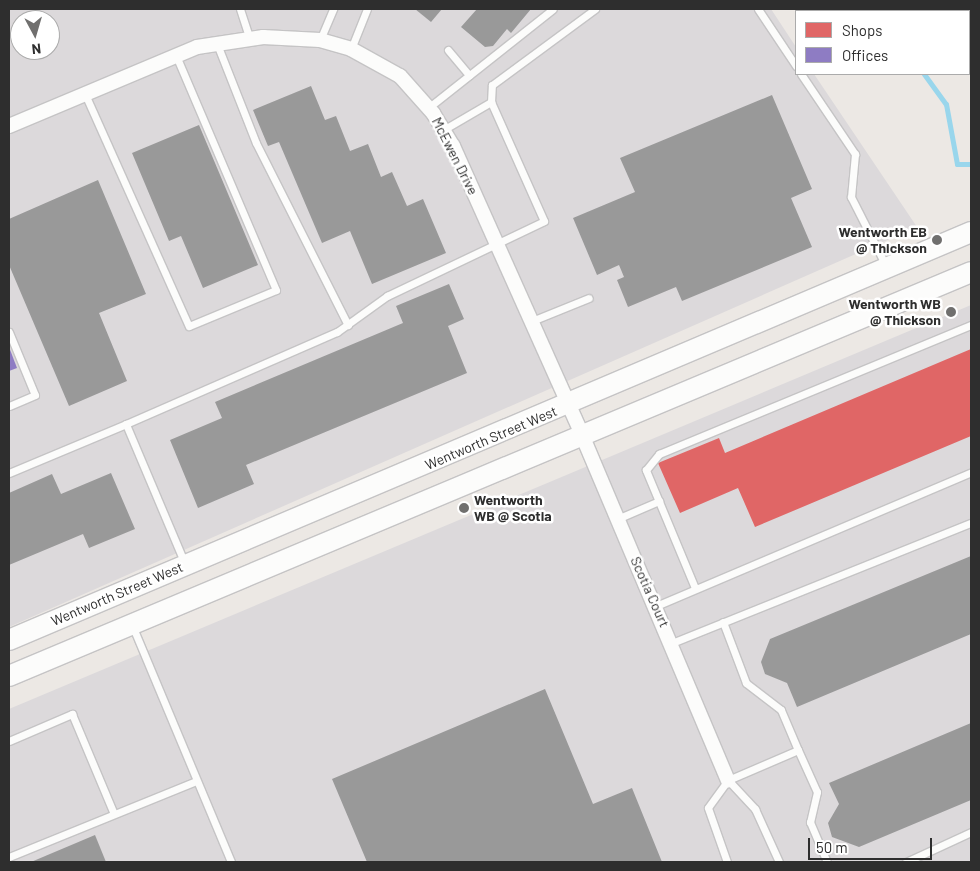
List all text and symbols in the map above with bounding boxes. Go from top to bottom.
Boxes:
north arrow [10,10,60,60]
legend [795,10,970,75]
text: Shops [842,21,882,39]
text: N [31,40,42,58]
text: Offices [842,46,888,64]
street label: McEwen Drive [428,114,482,198]
place label: Wentworth EB @ Thickson [839,224,927,256]
marker: Wentworth EB @ Thickson [931,234,943,246]
place label: Wentworth WB @ Thickson [849,296,941,328]
marker: Wentworth WB @ Thickson [945,306,957,318]
street label: Wentworth Street West [422,403,560,473]
place label: Wentworth WB @ Scotia [474,492,552,524]
marker: Wentworth WB @ Scotia [458,502,470,514]
street label: Scotia Court [627,554,673,630]
street label: Wentworth Street West [48,559,186,629]
scale bar [810,828,934,860]
text: 50 m [816,838,848,856]

